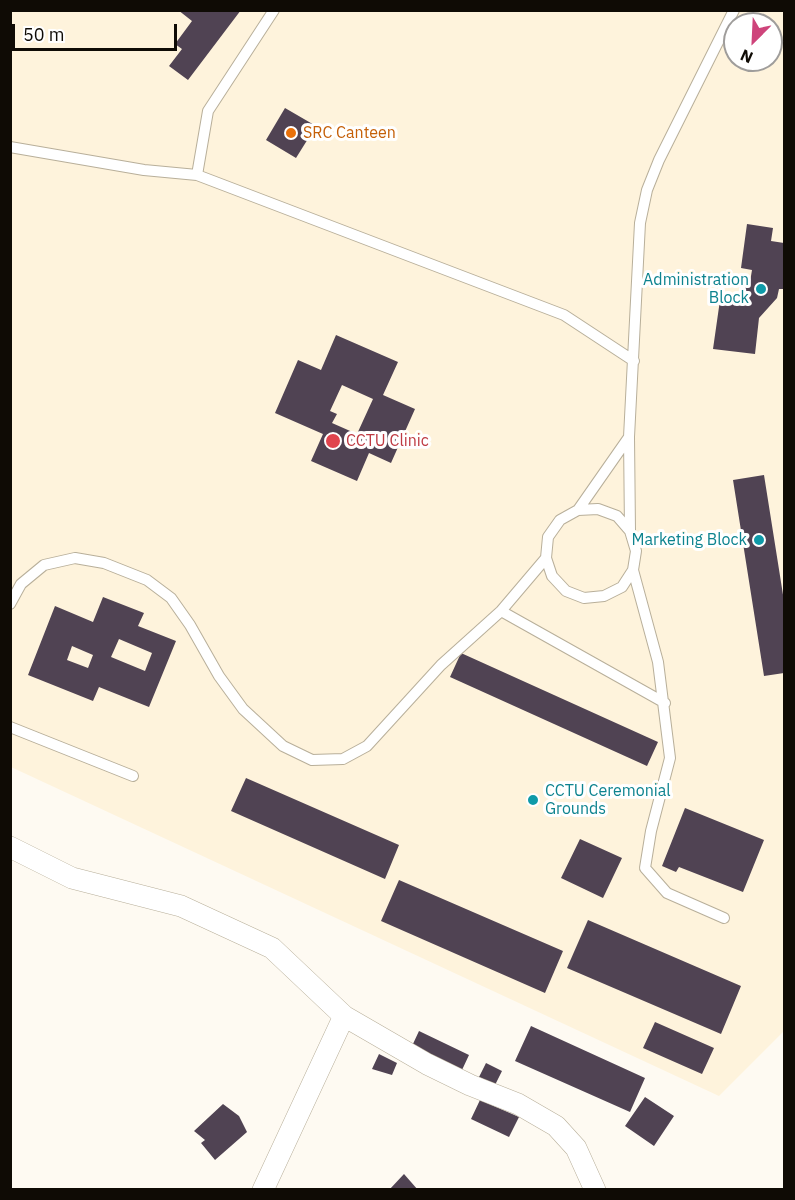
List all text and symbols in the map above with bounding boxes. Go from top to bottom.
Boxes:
scale bar [15,12,180,50]
north arrow [723,12,783,72]
text: 50 m [23,23,65,46]
text: N [737,45,756,68]
place label: SRC Canteen [303,123,396,143]
marker: SRC Canteen [284,126,298,140]
place label: Administration Block [643,270,749,308]
marker: Administration Block [754,282,768,296]
place label: CCTU Clinic [346,431,429,451]
marker: CCTU Clinic [324,432,342,450]
place label: Marketing Block [631,530,747,550]
marker: Marketing Block [752,533,766,547]
place label: CCTU Ceremonial Grounds [545,781,671,819]
marker: CCTU Ceremonial Grounds [526,793,540,807]

